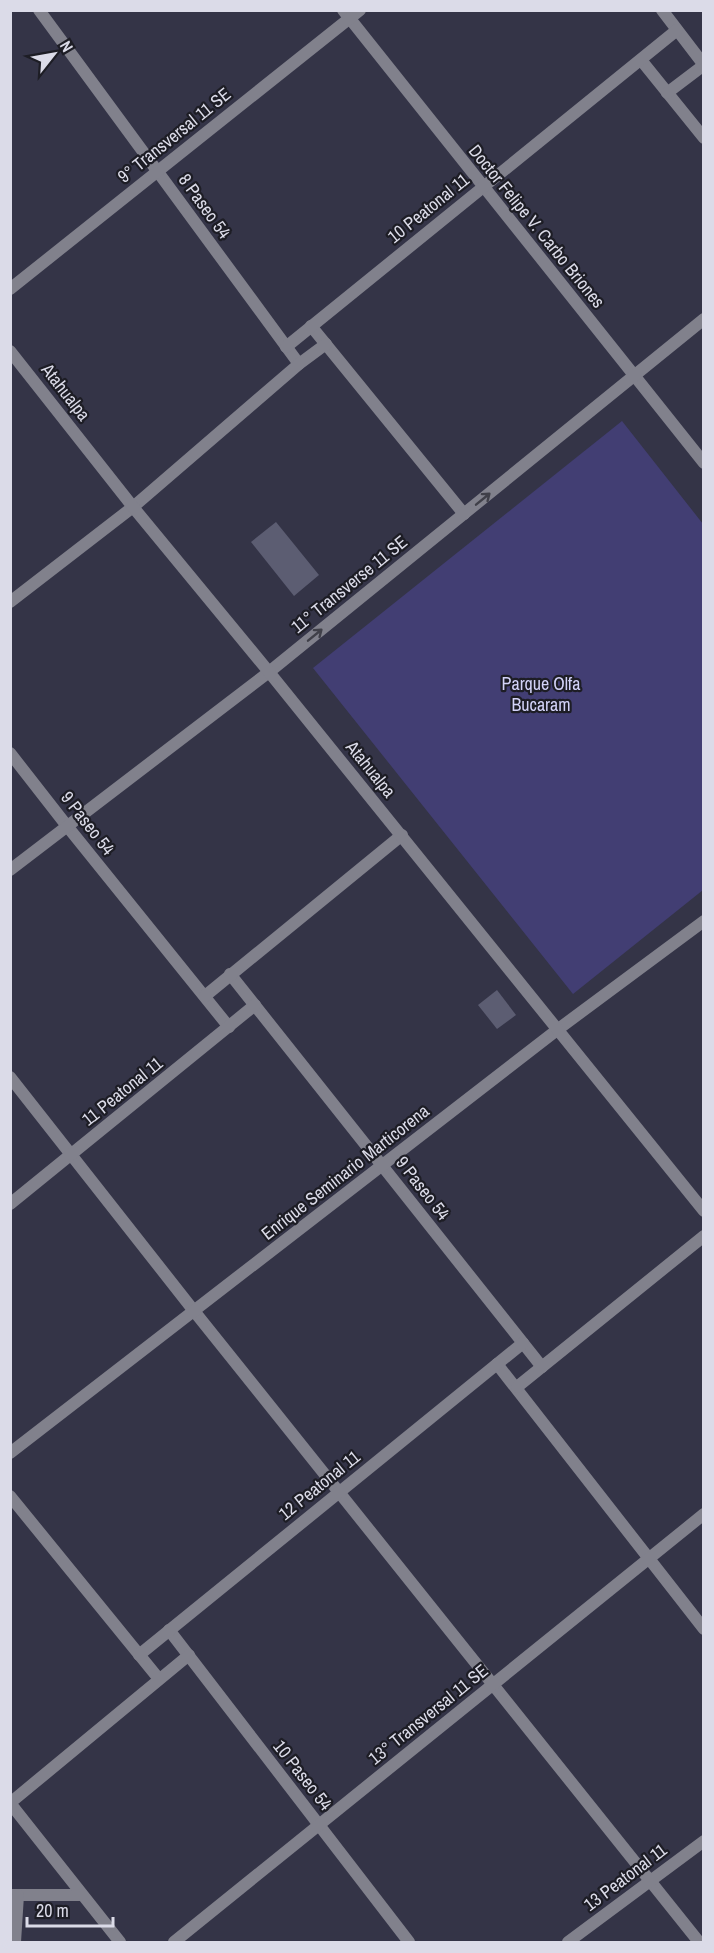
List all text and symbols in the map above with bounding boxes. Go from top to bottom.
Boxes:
north arrow [24,24,84,84]
text: N [55,37,79,56]
street label: 9° Transversal 11 SE [112,82,236,188]
street label: Doctor Felipe V. Carbo Briones [463,139,611,313]
street label: 10 Peatonal 11 [382,167,475,249]
street label: 8 Paseo 54 [173,168,237,244]
street label: Atahualpa [35,357,96,426]
one-way arrow [474,492,490,505]
street label: 11° Transverse 11 SE [286,529,412,639]
one-way arrow [307,628,323,641]
park label: Parque Olfa Bucaram [502,671,580,717]
street label: Atahualpa [340,735,402,803]
street label: 9 Paseo 54 [55,786,121,860]
street label: 11 Peatonal 11 [76,1050,168,1131]
street label: Enrique Seminario Marticorena [256,1099,434,1245]
street label: 9 Paseo 54 [390,1151,456,1225]
street label: 12 Peatonal 11 [273,1444,366,1526]
street label: 13° Transversal 11 SE [363,1658,493,1770]
street label: 10 Paseo 54 [268,1735,338,1815]
street label: 13 Peatonal 11 [578,1837,672,1917]
scale bar [27,1890,112,1928]
text: 20 m [36,1898,69,1923]

